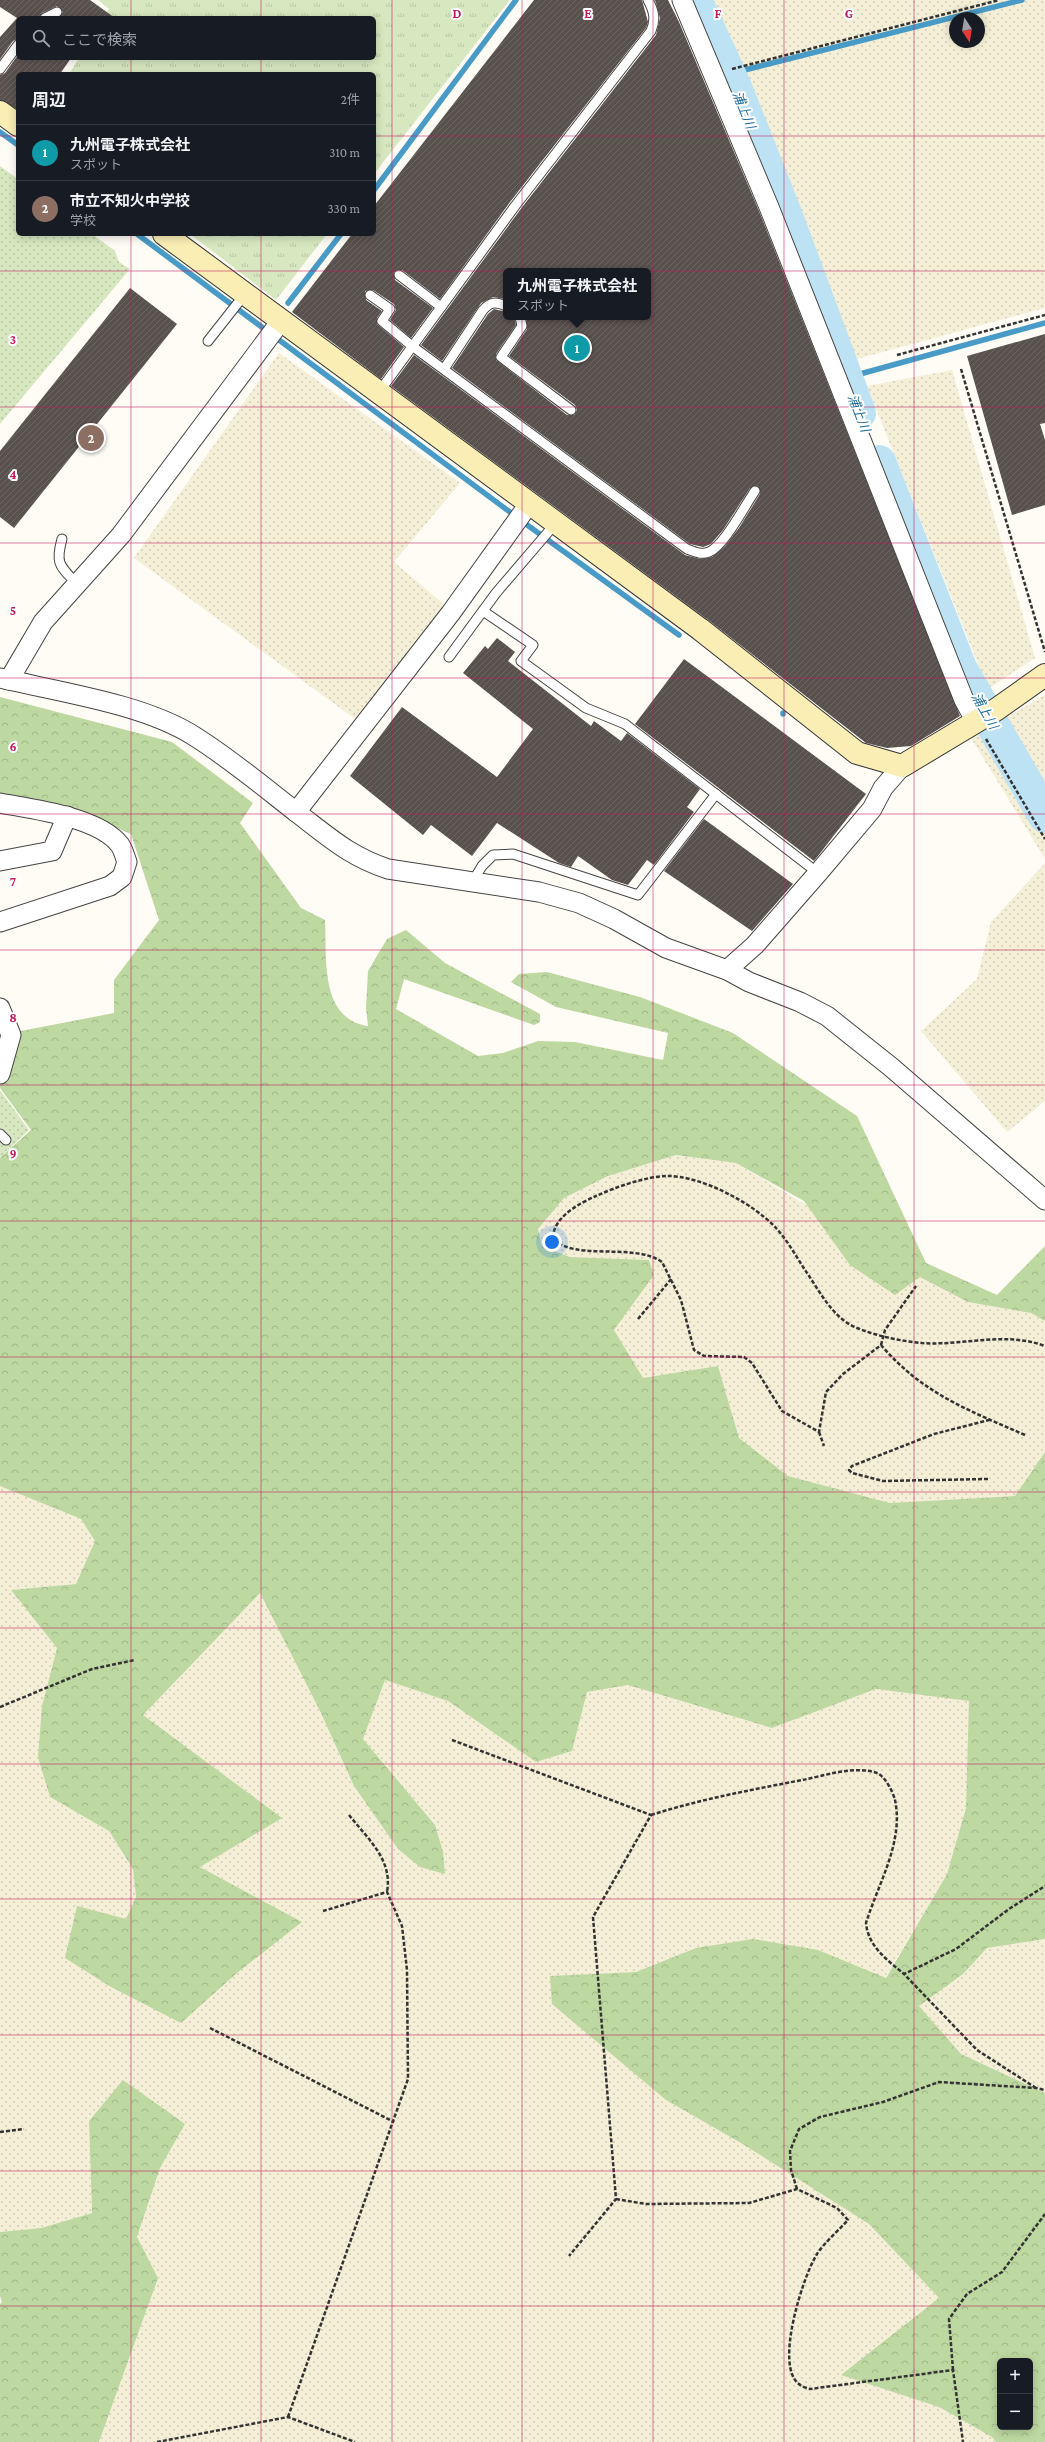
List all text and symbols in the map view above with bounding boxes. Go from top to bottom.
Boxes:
text: D [453,6,462,21]
text: E [584,6,592,21]
text: F [715,6,722,21]
text: G [845,6,853,21]
north arrow [949,12,985,48]
search box [16,16,376,60]
icon: search [30,27,52,49]
text: ここで検索 [62,32,137,48]
water label: 浦上川 [730,89,759,133]
text: 周辺 [32,91,66,110]
text: 2件 [341,92,360,107]
text: 九州電子株式会社 [70,137,190,153]
text: 1 [43,145,47,160]
text: 310 m [329,145,360,160]
text: スポット [70,157,122,172]
text: 市立不知火中学校 [70,193,190,209]
text: 2 [42,201,48,216]
text: 330 m [327,201,360,216]
text: 学校 [70,213,96,228]
popup [503,268,651,320]
text: 九州電子株式会社 [517,278,637,294]
text: スポット [517,298,569,313]
text: 3 [10,332,16,347]
pin: 1 [564,333,590,363]
water label: 浦上川 [845,392,874,436]
pin: 2 [78,423,104,453]
text: 4 [9,467,17,482]
text: 5 [10,603,16,618]
water label: 浦上川 [969,690,1002,733]
text: 6 [9,739,17,754]
text: 7 [10,874,16,889]
text: 8 [9,1010,17,1025]
text: 9 [9,1146,17,1161]
your location [542,1232,562,1252]
map controls [997,2358,1033,2430]
button: + [997,2358,1033,2394]
button: − [997,2394,1033,2430]

